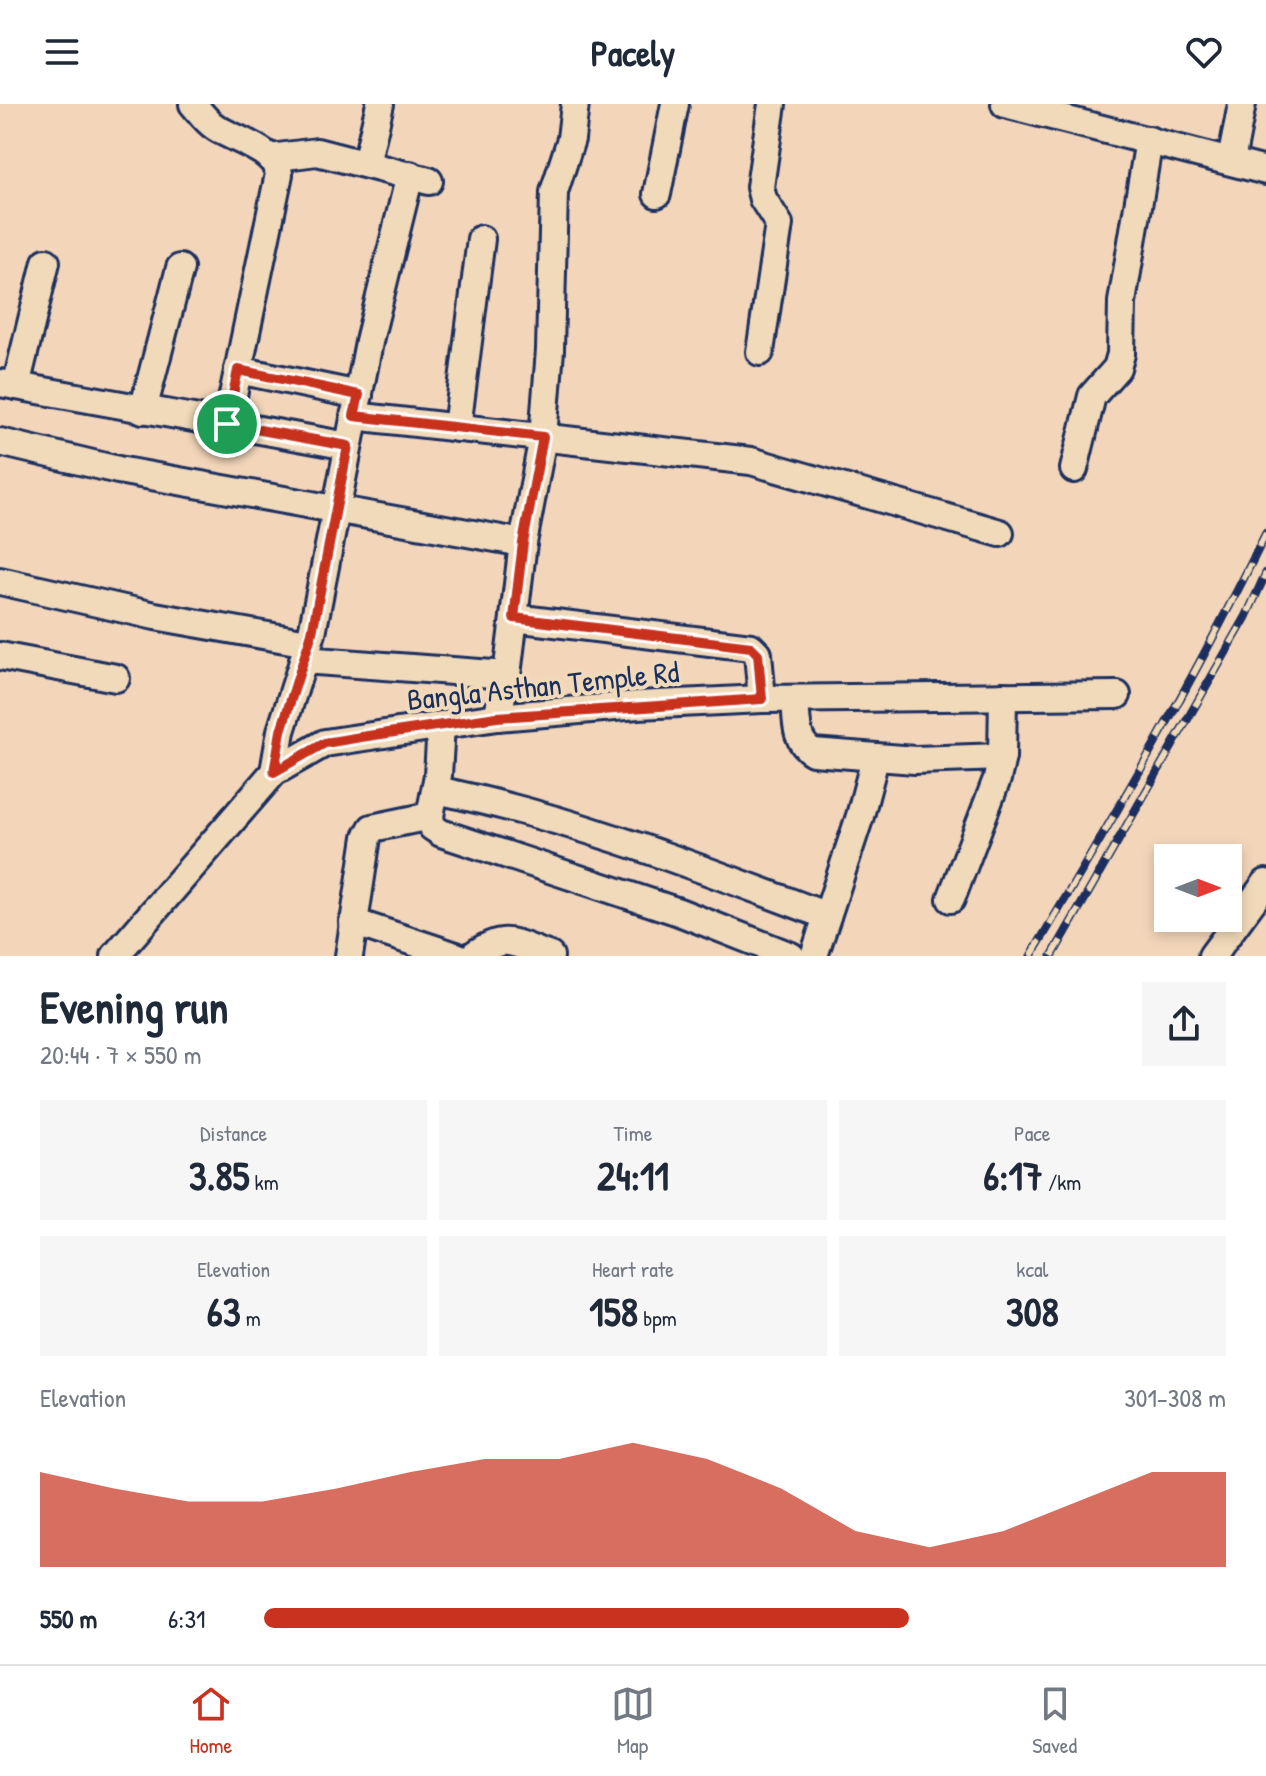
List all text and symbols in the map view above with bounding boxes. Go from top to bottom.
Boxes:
text: Pacely [591,28,675,77]
icon: menu [40,30,84,74]
icon: heart [1182,30,1226,74]
pin [193,390,261,458]
icon: arrive [205,402,249,446]
street label: Bangla Asthan Temple Rd [405,651,681,719]
north arrow [1154,844,1242,932]
map controls [1154,844,1242,932]
text: Evening run [40,977,228,1037]
button: share [1142,982,1226,1066]
text: 20:44 · 7 × 550 m [40,1037,201,1072]
text: Distance [200,1118,267,1148]
text: Time [614,1118,652,1148]
text: Pace [1014,1118,1051,1148]
text: 3.85 [189,1148,249,1202]
text: 24:11 [597,1148,669,1202]
text: 6:17 [983,1148,1043,1202]
text: km [249,1167,279,1197]
text: /km [1043,1167,1081,1197]
text: Elevation [197,1254,270,1284]
text: Heart rate [592,1254,674,1284]
text: kcal [1016,1254,1048,1284]
text: 63 [207,1284,241,1338]
text: 158 [589,1284,638,1338]
text: 308 [1006,1284,1059,1338]
text: m [241,1303,261,1333]
text: bpm [638,1303,677,1333]
text: Elevation [40,1380,126,1415]
text: 301–308 m [1124,1380,1226,1415]
text: 550 m [40,1601,97,1636]
text: 6:31 [168,1601,206,1636]
tab: Home [189,1682,233,1760]
tab: Map [611,1682,655,1760]
tab: Saved [1032,1682,1077,1760]

